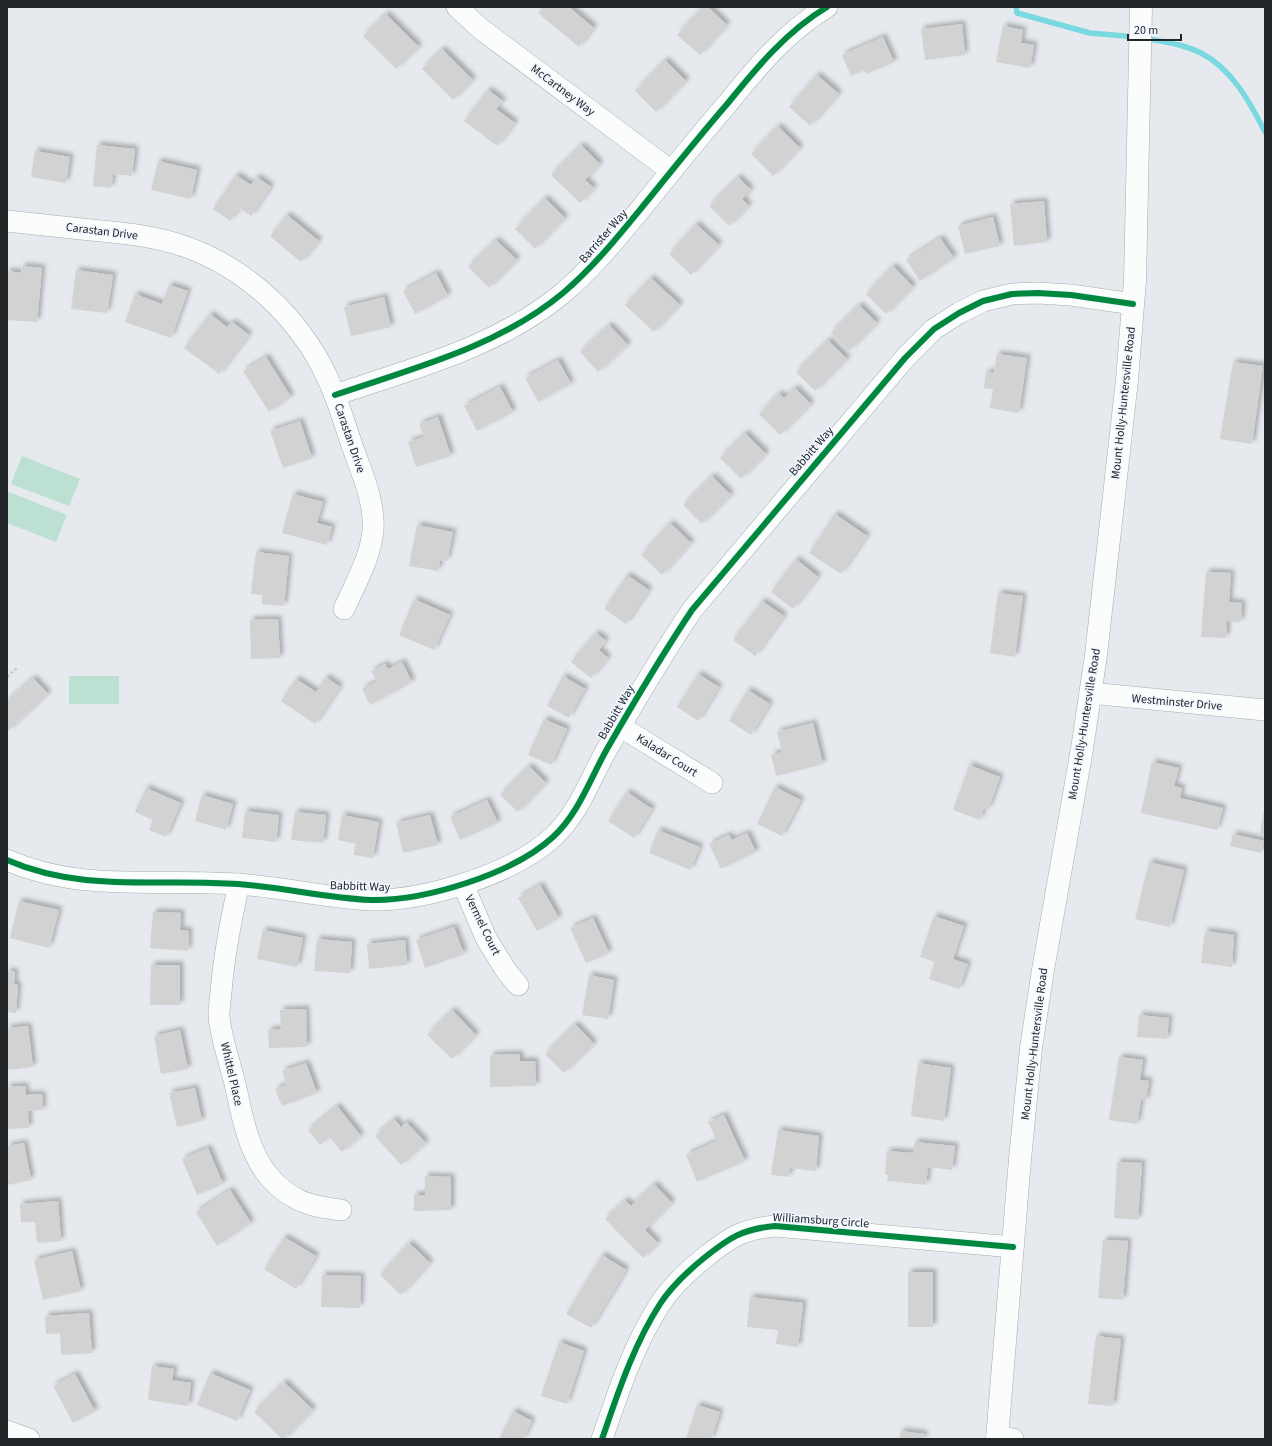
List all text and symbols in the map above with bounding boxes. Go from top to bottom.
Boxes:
scale bar [1128,16,1181,42]
text: 20 m [1134,22,1158,39]
street label: McCartney Way [527,61,599,121]
street label: Barrister Way [575,205,632,267]
street label: Carastan Drive [65,219,139,244]
street label: Mount Holly-Huntersville Road [1107,326,1140,480]
street label: Carastan Drive [330,401,369,475]
street label: Babbitt Way [785,423,838,480]
street label: Mount Holly-Huntersville Road [1064,647,1105,801]
street label: Babbitt Way [594,681,639,743]
street label: Westminster Drive [1131,690,1223,715]
street label: Kaladar Court [633,730,701,781]
street label: Babbitt Way [329,877,391,896]
street label: Vermel Court [461,892,505,958]
street label: Mount Holly-Huntersville Road [1017,967,1052,1121]
street label: Whittel Place [216,1040,247,1108]
street label: Williamsburg Circle [772,1209,870,1232]

